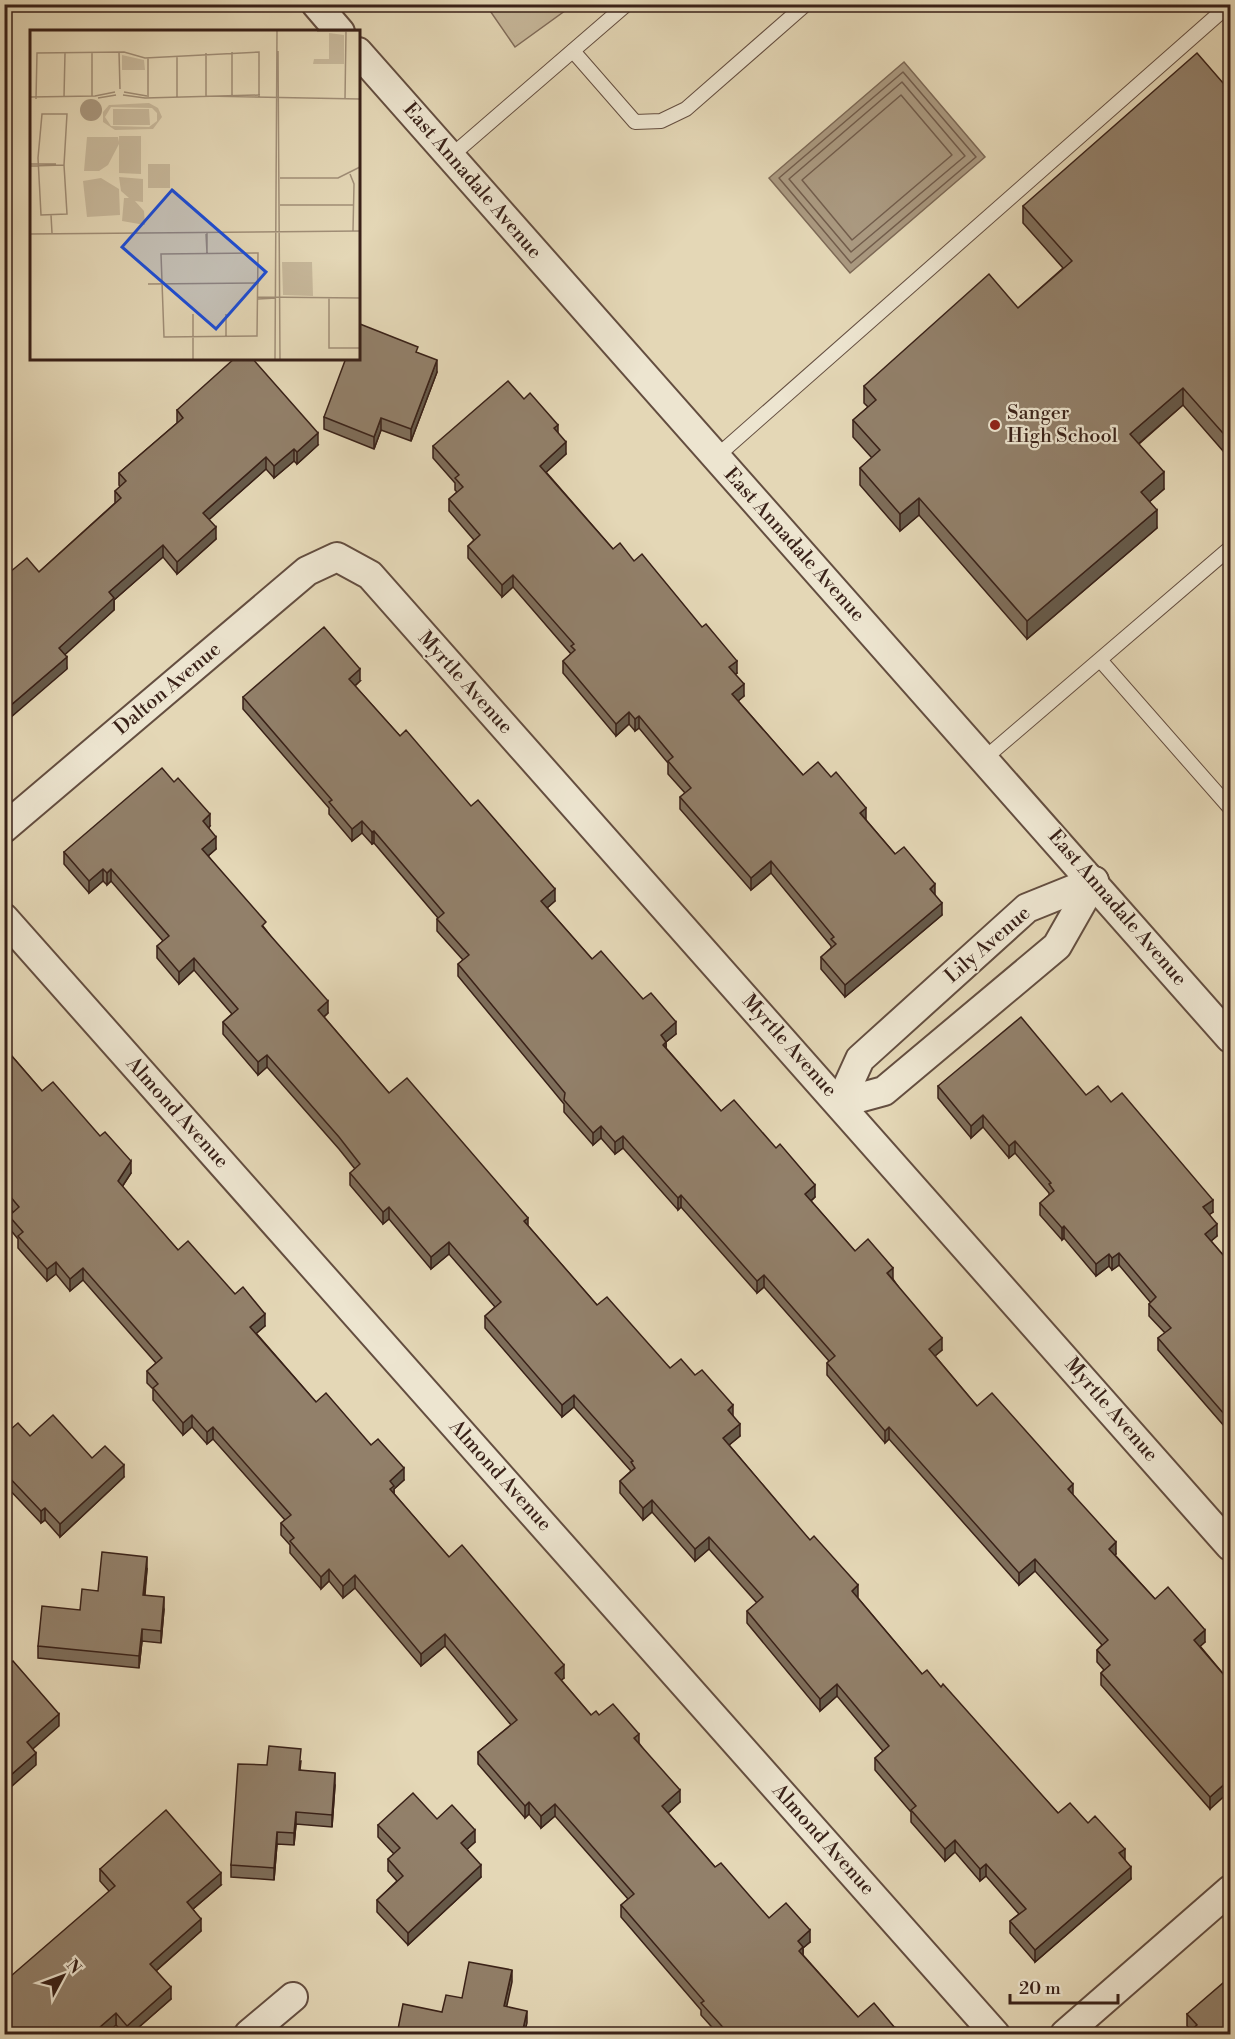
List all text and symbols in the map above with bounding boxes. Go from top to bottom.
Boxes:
inset map [30,30,360,360]
street label: East Annadale Avenue [397,98,547,264]
place label: Sanger High School [1007,401,1118,449]
marker: Sanger High School [988,418,1002,432]
street label: East Annadale Avenue [718,463,870,627]
street label: Myrtle Avenue [412,626,518,740]
street label: Dalton Avenue [110,637,226,741]
street label: East Annadale Avenue [1042,825,1192,991]
street label: Lily Avenue [940,901,1036,989]
street label: Myrtle Avenue [736,989,842,1103]
street label: Almond Avenue [120,1051,234,1174]
street label: Myrtle Avenue [1059,1353,1163,1467]
street label: Almond Avenue [443,1414,557,1537]
street label: Almond Avenue [766,1778,880,1901]
north arrow [33,1946,93,2006]
text: N [62,1955,85,1978]
scale bar [1010,1967,1118,2005]
text: 20 m [1019,1977,1061,2000]

